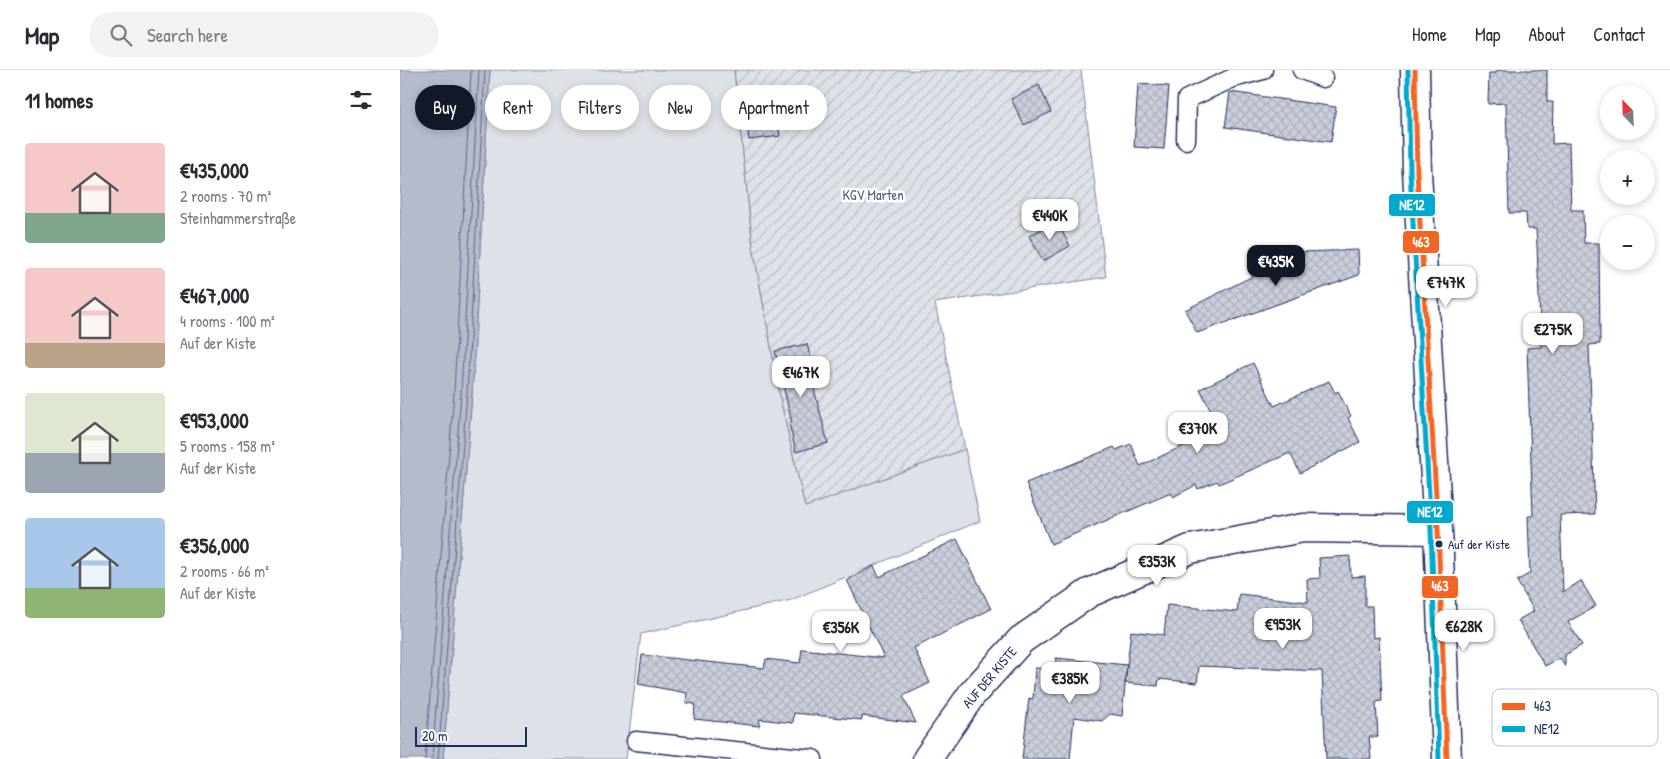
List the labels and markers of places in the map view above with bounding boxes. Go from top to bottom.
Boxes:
pin: €440K [1015,198,1085,241]
pin: €435K [1241,244,1311,287]
pin: €747K [1411,266,1481,308]
pin: €275K [1518,312,1588,355]
pin: €467K [766,356,836,398]
pin: €370K [1163,412,1233,454]
place label: Auf der Kiste [1448,535,1510,553]
marker: Auf der Kiste [1434,539,1444,549]
pin: €353K [1122,544,1192,587]
pin: €953K [1248,608,1318,650]
pin: €356K [806,610,876,653]
pin: €628K [1429,610,1499,652]
pin: €385K [1035,662,1105,704]

